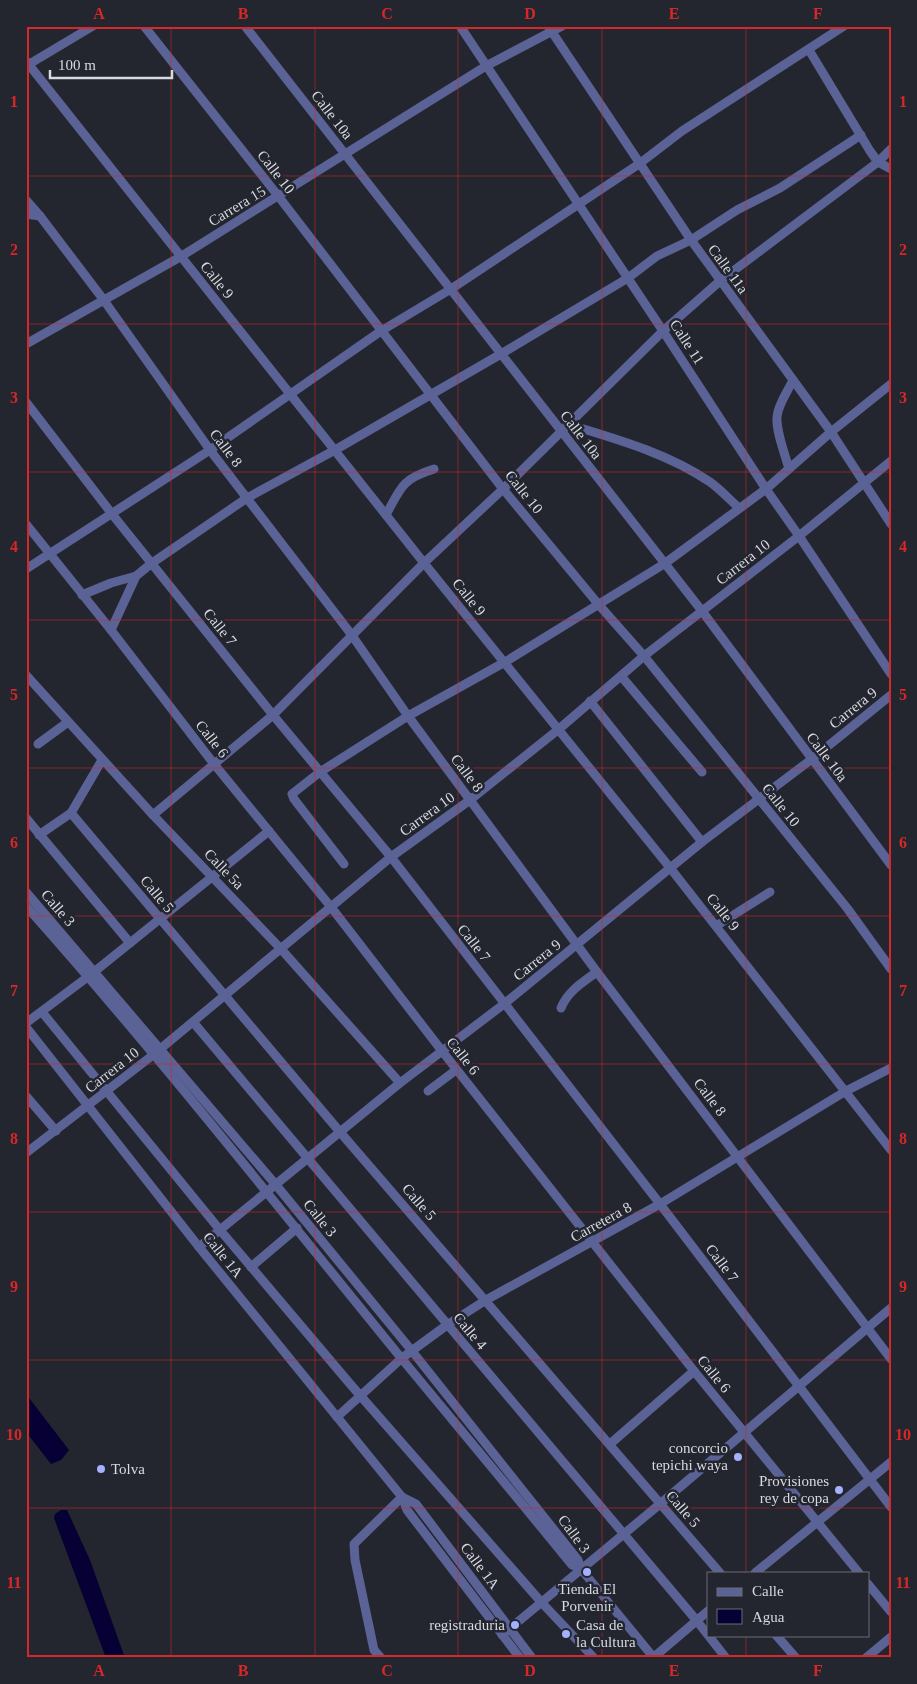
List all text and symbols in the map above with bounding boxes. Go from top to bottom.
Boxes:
text: A [93,5,105,22]
text: B [238,5,249,22]
text: C [381,5,393,22]
text: D [524,5,536,22]
text: E [669,5,679,22]
text: F [813,5,823,22]
scale bar [50,48,172,80]
text: 100 m [58,57,96,73]
street label: Calle 10a [308,88,356,143]
text: 1 [10,93,18,110]
text: 1 [899,93,907,110]
street label: Calle 10 [254,147,298,197]
street label: Carrera 15 [206,183,268,229]
text: 2 [10,241,18,258]
street label: Calle 11a [705,241,751,297]
text: 2 [899,241,907,258]
street label: Calle 9 [197,258,237,302]
street label: Calle 11 [667,317,707,367]
text: 3 [10,389,18,406]
text: 3 [899,389,907,406]
street label: Calle 10a [557,408,605,463]
street label: Calle 8 [207,426,245,470]
street label: Calle 10 [502,467,546,517]
street label: Carrera 10 [713,536,773,588]
text: 4 [10,538,18,555]
text: 4 [899,538,907,555]
street label: Calle 9 [449,575,489,619]
street label: Calle 7 [200,605,240,649]
street label: Carrera 9 [826,684,880,732]
text: 5 [10,686,18,703]
text: 5 [899,686,907,703]
street label: Calle 6 [192,717,232,761]
street label: Calle 10a [803,729,851,785]
street label: Calle 8 [448,751,486,795]
street label: Calle 10 [759,780,803,830]
street label: Carrera 10 [397,789,457,839]
text: 6 [10,834,18,851]
text: 6 [899,834,907,851]
street label: Calle 5a [201,846,247,893]
street label: Calle 5 [137,872,177,916]
street label: Calle 3 [38,887,78,929]
street label: Calle 9 [703,890,743,934]
street label: Calle 7 [454,921,494,965]
street label: Carrera 9 [510,936,564,984]
text: 7 [10,982,18,999]
text: 7 [899,982,907,999]
street label: Calle 6 [443,1034,483,1078]
street label: Carrera 10 [82,1044,142,1096]
street label: Calle 8 [691,1075,729,1119]
text: 8 [10,1130,18,1147]
text: 8 [899,1130,907,1147]
street label: Calle 5 [399,1181,439,1223]
street label: Calle 3 [300,1196,340,1240]
street label: Carretera 8 [568,1199,634,1245]
street label: Calle 1A [200,1229,246,1281]
street label: Calle 7 [703,1241,742,1285]
text: 9 [10,1278,18,1295]
text: 9 [899,1278,907,1295]
street label: Calle 4 [450,1309,490,1353]
street label: Calle 6 [694,1352,734,1396]
text: 10 [6,1426,22,1443]
text: 10 [895,1426,911,1443]
place label: concorcio tepichi waya [652,1440,728,1473]
marker: concorcio tepichi waya [732,1451,744,1463]
place label: Tolva [111,1461,145,1477]
marker: Tolva [95,1463,107,1475]
place label: Provisiones rey de copa [759,1473,829,1506]
marker: Provisiones rey de copa [833,1484,845,1496]
street label: Calle 5 [663,1488,703,1530]
street label: Calle 3 [555,1512,593,1556]
street label: Calle 1A [457,1540,503,1592]
marker: Tienda El Porvenir [581,1566,593,1578]
legend [707,1572,870,1636]
text: 11 [6,1574,22,1591]
text: 11 [895,1574,911,1591]
place label: Tienda El Porvenir [558,1581,616,1614]
text: Calle [752,1583,784,1599]
text: Agua [752,1609,785,1625]
place label: registraduria [429,1617,505,1633]
place label: Casa de la Cultura [576,1617,636,1650]
marker: registraduria [509,1619,521,1631]
marker: Casa de la Cultura [560,1628,572,1640]
text: A [93,1662,105,1679]
text: B [238,1662,249,1679]
text: C [381,1662,393,1679]
text: D [524,1662,536,1679]
text: E [669,1662,679,1679]
text: F [813,1662,823,1679]

